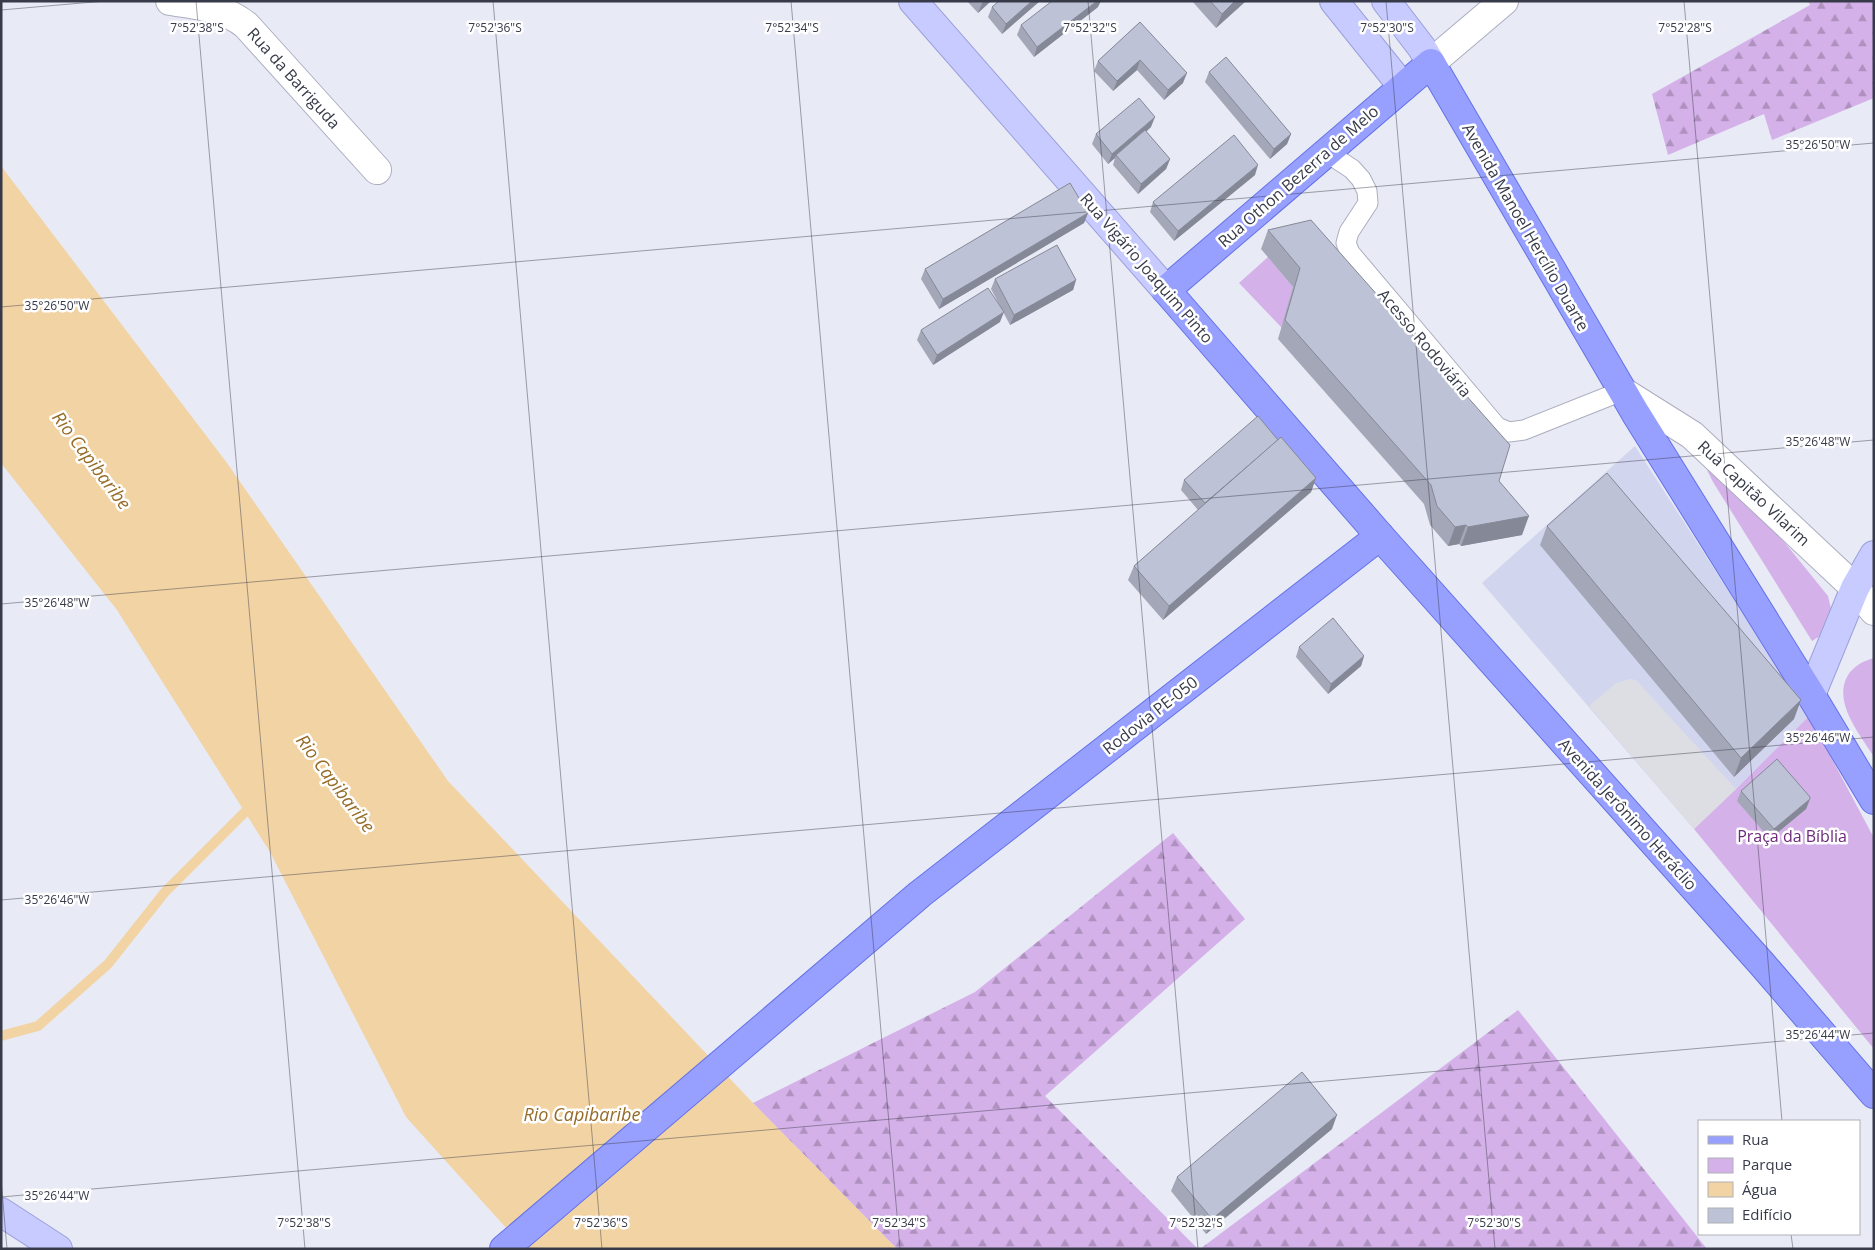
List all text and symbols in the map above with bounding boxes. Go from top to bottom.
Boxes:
text: 7°52'38"S [170,19,224,36]
text: 7°52'36"S [468,19,522,36]
text: 7°52'34"S [765,19,819,36]
text: 7°52'32"S [1063,19,1117,36]
text: 7°52'30"S [1360,19,1414,36]
text: 7°52'28"S [1658,19,1712,36]
street label: Rua da Barriguda [243,23,345,133]
street label: Rua Othon Bezerra de Melo [1213,100,1383,252]
street label: Avenida Manoel Hercílio Duarte [1457,119,1595,335]
text: 35°26'50"W [1786,136,1850,153]
street label: Rua Vigário Joaquim Pinto [1076,188,1218,348]
street label: Acesso Rodoviária [1373,284,1477,402]
text: 35°26'50"W [25,297,89,314]
water label: Rio Capibaribe [47,406,137,514]
text: 35°26'48"W [1786,433,1850,450]
street label: Rua Capitão Vilarim [1693,435,1815,551]
text: 35°26'48"W [25,594,89,611]
street label: Rodovia PE-050 [1098,671,1202,759]
water label: Rio Capibaribe [291,729,381,837]
text: 35°26'46"W [1786,729,1850,746]
street label: Avenida Jerônimo Heráclio [1554,733,1702,895]
park label: Praça da Bíblia [1737,825,1847,847]
text: 35°26'46"W [25,891,89,908]
text: 35°26'44"W [1786,1026,1850,1043]
water label: Rio Capibaribe [524,1102,640,1126]
legend [1698,1120,1860,1235]
text: Rua [1742,1129,1769,1149]
text: Parque [1742,1154,1792,1174]
text: Água [1742,1179,1777,1199]
text: 35°26'44"W [25,1187,89,1204]
text: Edifício [1742,1204,1792,1224]
text: 7°52'38"S [277,1214,331,1231]
text: 7°52'36"S [574,1214,628,1231]
text: 7°52'34"S [872,1214,926,1231]
text: 7°52'32"S [1169,1214,1223,1231]
text: 7°52'30"S [1467,1214,1521,1231]

